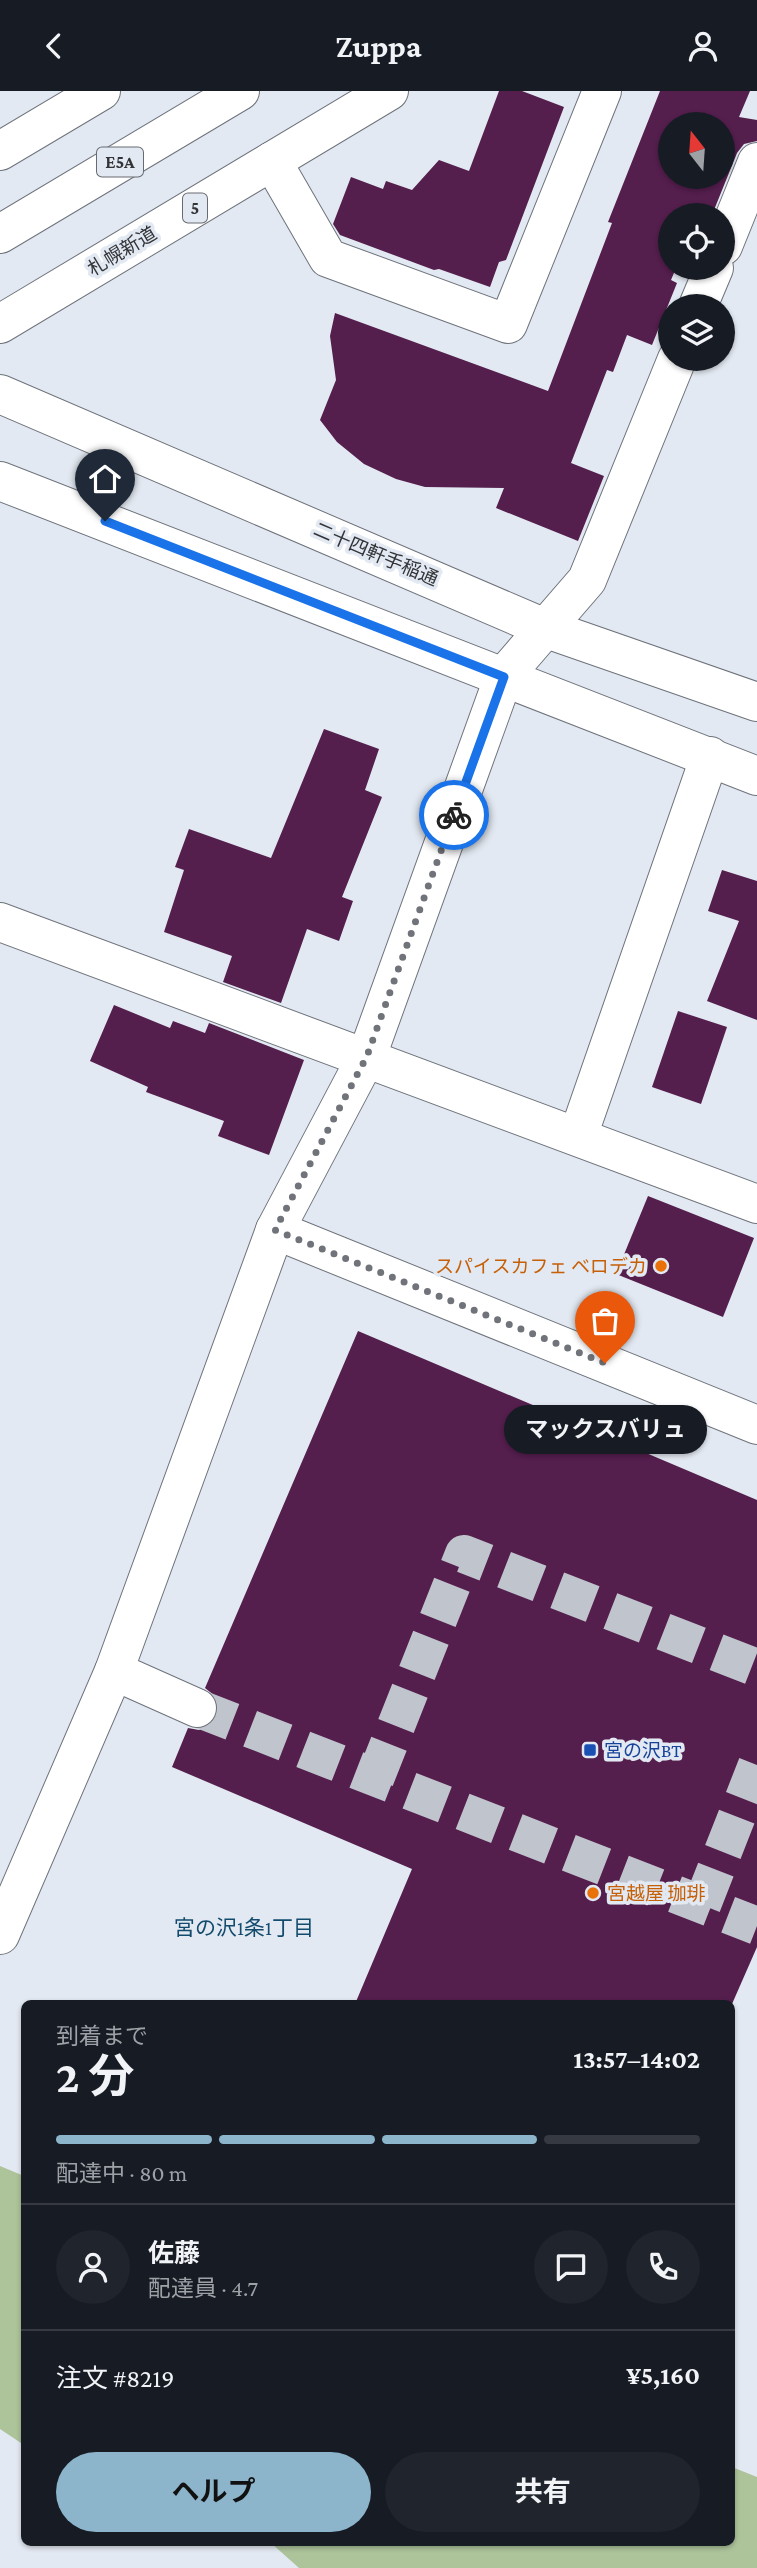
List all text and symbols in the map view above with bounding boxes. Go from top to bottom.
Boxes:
icon: back [35,27,73,65]
icon: person [684,27,722,65]
text: Zuppa [336,28,421,64]
north arrow [658,112,735,189]
map controls [658,112,735,371]
road number: E5A [97,147,143,177]
road number: 5 [183,194,207,223]
button: locate [658,203,735,280]
street label: 札幌新道 [84,222,160,280]
button: layers [658,294,735,371]
pin [75,449,135,521]
icon: home [86,460,124,498]
street label: 二十四軒手稲通 [311,518,441,590]
courier [419,780,489,850]
icon: bike [435,796,473,834]
place label: スパイスカフェ ベロデカ [435,1256,647,1277]
marker: スパイスカフェ ベロデカ [653,1258,669,1274]
pin [575,1291,635,1363]
icon: bag [586,1302,624,1340]
callout: マックスバリュ [504,1405,706,1454]
text: マックスバリュ [525,1416,686,1442]
place label: 宮の沢BT [604,1740,682,1761]
marker: 宮の沢BT [582,1742,598,1758]
place label: 宮越屋 珈琲 [607,1883,706,1904]
marker: 宮越屋 珈琲 [585,1885,601,1901]
district label: 宮の沢1条1丁目 [174,1916,314,1940]
text: 到着まで [56,2023,148,2049]
text: 13:57–14:02 [573,2045,700,2074]
text: 2 分 [56,2051,134,2102]
text: 配達中 · 80 m [56,2160,187,2186]
button: person [56,2230,130,2304]
button: chat [534,2230,608,2304]
button: phone [626,2230,700,2304]
text: 佐藤 [148,2239,200,2268]
text: 配達員 · 4.7 [148,2275,258,2301]
text: ¥5,160 [626,2361,700,2390]
text: 注文 #8219 [56,2364,174,2393]
button: ヘルプ [56,2452,371,2532]
button: 共有 [385,2452,700,2532]

